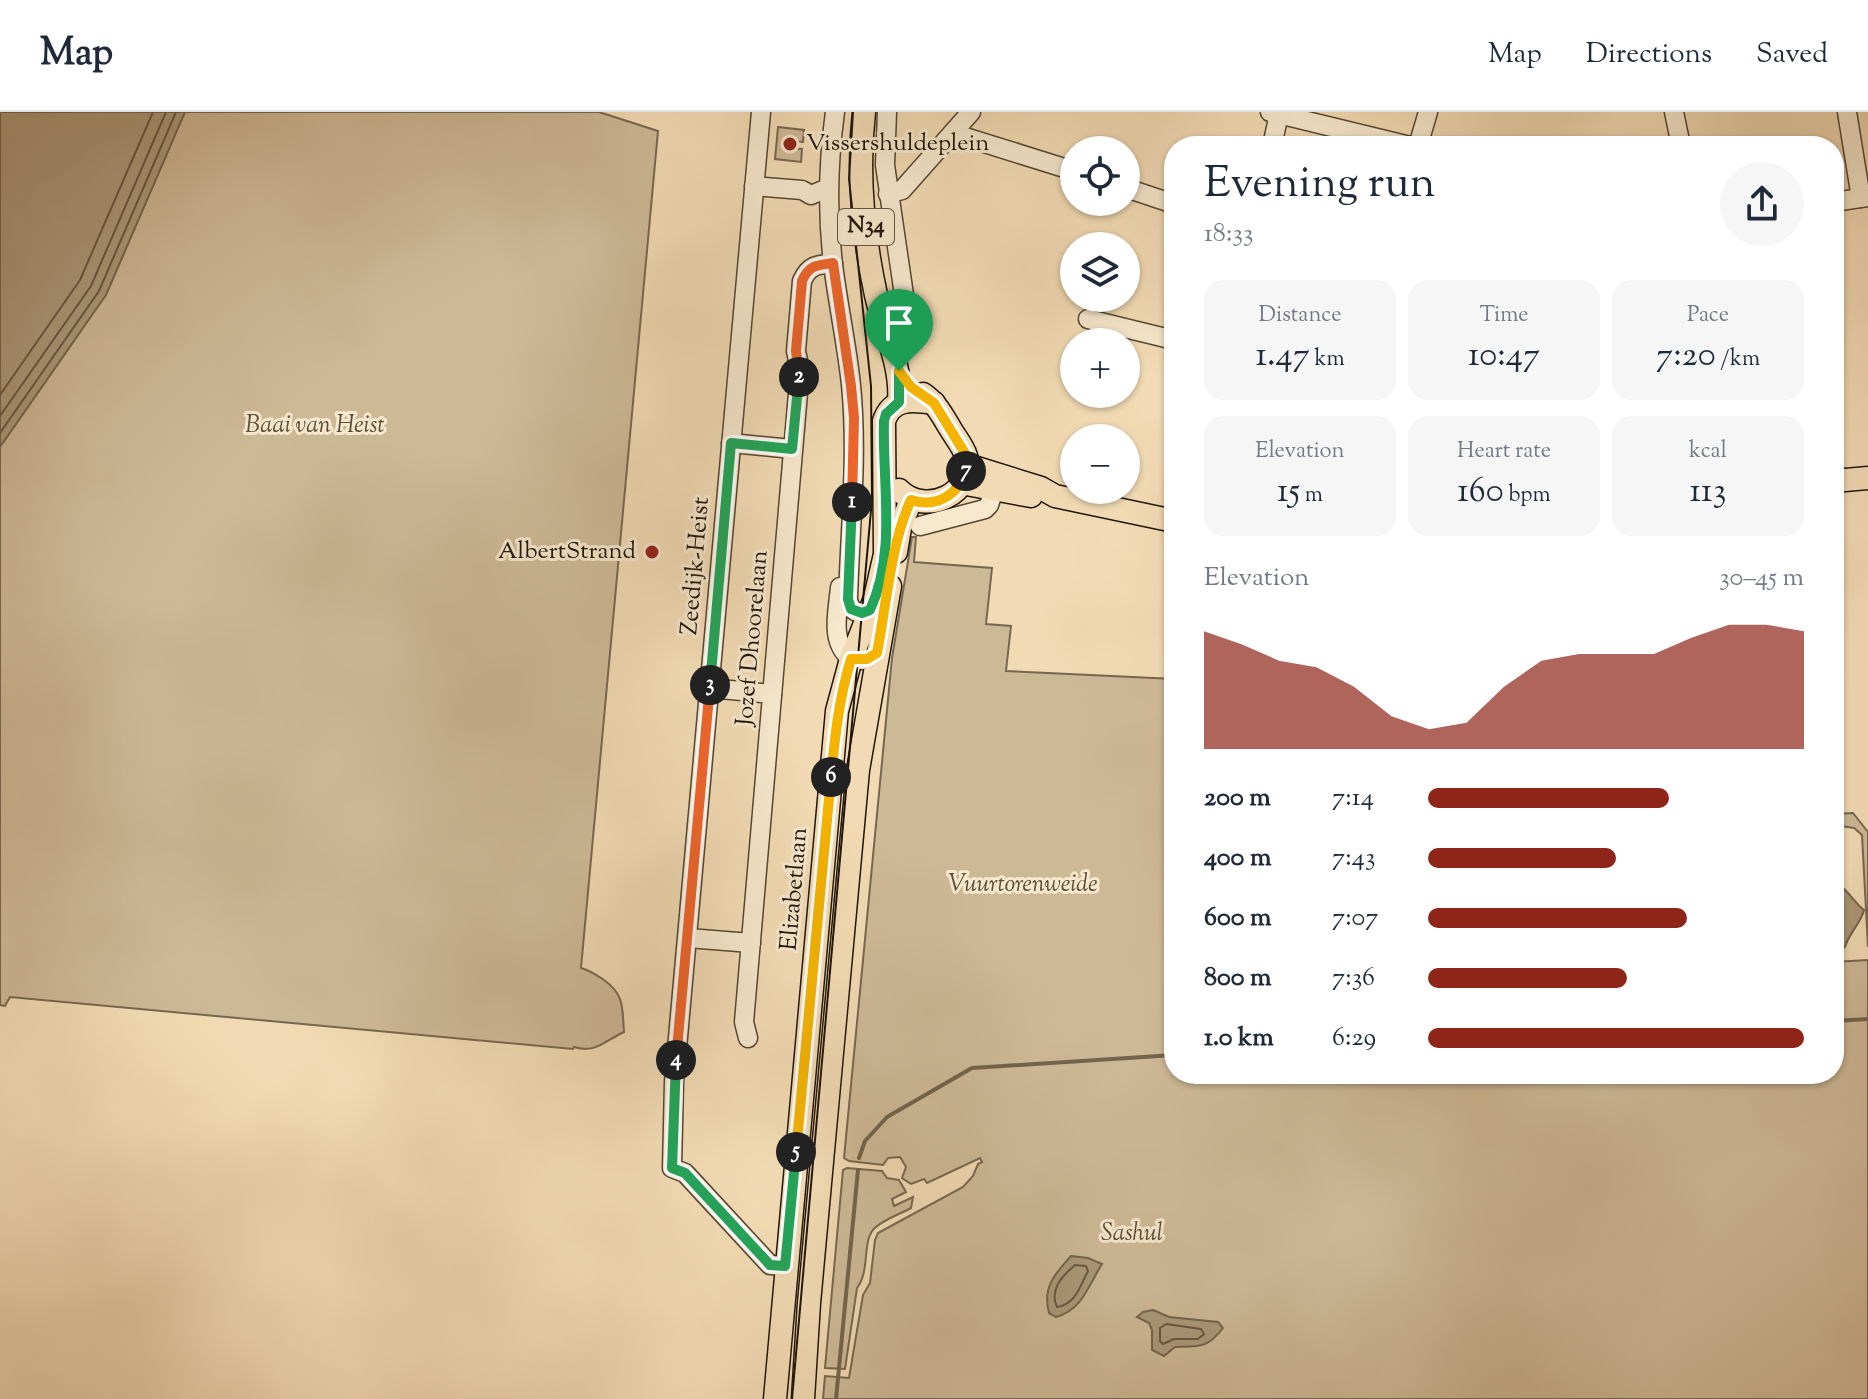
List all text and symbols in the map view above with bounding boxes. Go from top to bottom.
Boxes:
text: Map [40,28,113,82]
text: Map [1488,35,1542,75]
text: Directions [1586,35,1712,75]
text: Saved [1756,35,1828,75]
place label: Vissershuldeplein [806,127,989,161]
marker: Vissershuldeplein [781,135,799,153]
map controls [1060,136,1140,504]
button: locate [1060,136,1140,216]
text: Evening run [1204,154,1436,217]
button: share [1720,162,1804,246]
road number: N34 [838,209,894,245]
text: 18:33 [1204,216,1254,253]
button: layers [1060,232,1140,312]
pin [865,289,933,371]
text: Distance [1259,300,1341,332]
text: Time [1480,300,1528,332]
text: Pace [1687,300,1729,332]
icon: arrive [877,301,921,345]
button: + [1060,328,1140,408]
text: 1.47 [1255,332,1310,381]
text: 10:47 [1468,332,1540,381]
text: 7:20 [1656,332,1716,381]
text: km [1310,344,1345,376]
text: /km [1716,344,1760,376]
pin: 2 [779,357,819,397]
text: 2 [794,361,804,393]
park label: Baai van Heist [245,409,385,443]
button: − [1060,424,1140,504]
text: Elevation [1255,436,1345,468]
text: Heart rate [1457,436,1551,468]
text: kcal [1689,436,1727,468]
pin: 7 [946,451,986,491]
text: 7 [960,455,972,487]
text: 15 [1277,468,1300,517]
text: 160 [1457,468,1504,517]
text: 113 [1690,468,1726,517]
text: m [1300,480,1323,512]
text: bpm [1504,480,1551,512]
pin: 1 [832,482,872,522]
text: 1 [848,486,856,518]
street label: Zeedijk-Heist [673,496,719,636]
place label: AlbertStrand [498,535,636,569]
marker: AlbertStrand [643,543,661,561]
street label: Jozef Dhoorelaan [728,549,778,729]
text: Elevation [1204,560,1309,597]
text: 30–45 m [1719,560,1804,597]
pin: 3 [690,665,730,705]
text: 3 [706,669,714,701]
pin: 6 [811,757,851,797]
text: 6 [826,761,836,793]
text: 200 m [1204,780,1271,817]
text: 7:14 [1332,780,1374,817]
street label: Elizabetlaan [773,826,817,952]
text: 400 m [1204,840,1271,877]
text: 7:43 [1332,840,1375,877]
park label: Vuurtorenweide [948,868,1098,902]
text: 600 m [1204,900,1271,937]
text: 7:07 [1332,900,1378,937]
text: 800 m [1204,960,1272,997]
text: 7:36 [1332,960,1375,997]
text: 1.0 km [1204,1020,1274,1057]
text: 6:29 [1332,1020,1376,1057]
pin: 4 [656,1040,696,1080]
text: 4 [670,1044,682,1076]
pin: 5 [776,1132,816,1172]
text: 5 [792,1136,800,1168]
park label: Sashul [1101,1217,1163,1251]

